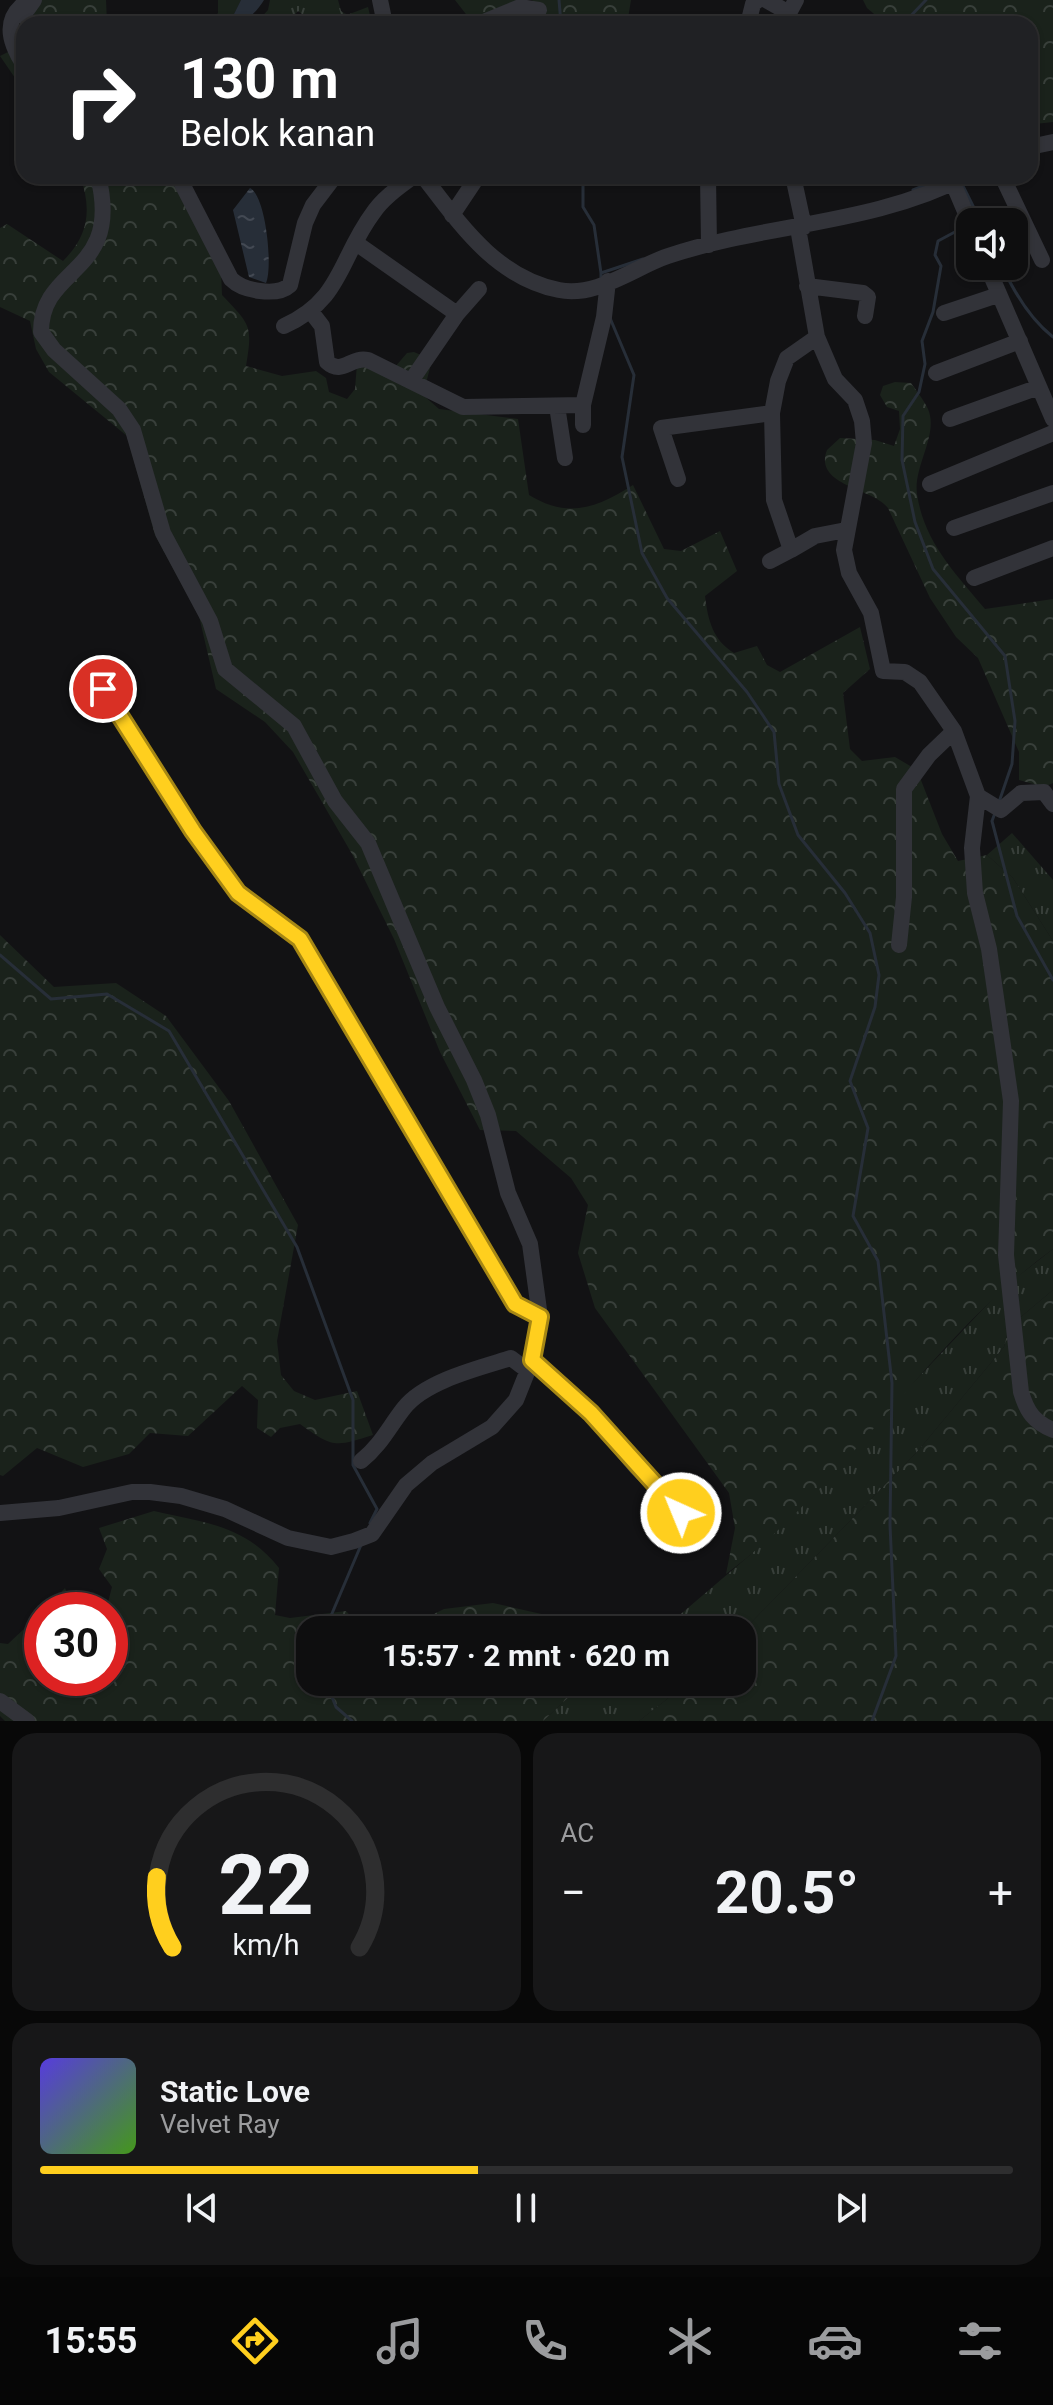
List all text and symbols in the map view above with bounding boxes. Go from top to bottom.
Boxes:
text: 130 m [180,46,339,112]
icon: right [48,48,152,152]
text: Belok kanan [180,113,375,155]
map controls [956,208,1028,280]
button: sound [956,208,1028,280]
pin [69,655,137,723]
icon: arrive [81,667,125,711]
position arrow [639,1471,723,1555]
speed limit sign: 30 [24,1592,128,1696]
text: 15:57 · 2 mnt · 620 m [382,1638,670,1673]
text: AC [561,1818,594,1848]
text: 22 [219,1837,314,1934]
text: 20.5° [715,1857,859,1928]
text: − [561,1867,586,1919]
text: + [988,1867,1013,1919]
text: km/h [233,1928,300,1962]
text: Static Love [160,2074,310,2109]
text: Velvet Ray [160,2109,280,2139]
icon: previous [180,2186,224,2230]
icon: pause [504,2186,548,2230]
icon: next [829,2186,873,2230]
icon: directions [227,2313,283,2369]
icon: music [372,2313,428,2369]
icon: phone [517,2313,573,2369]
icon: climate [662,2313,718,2369]
icon: car [807,2313,863,2369]
icon: filters [952,2313,1008,2369]
text: 15:55 [45,2320,137,2362]

